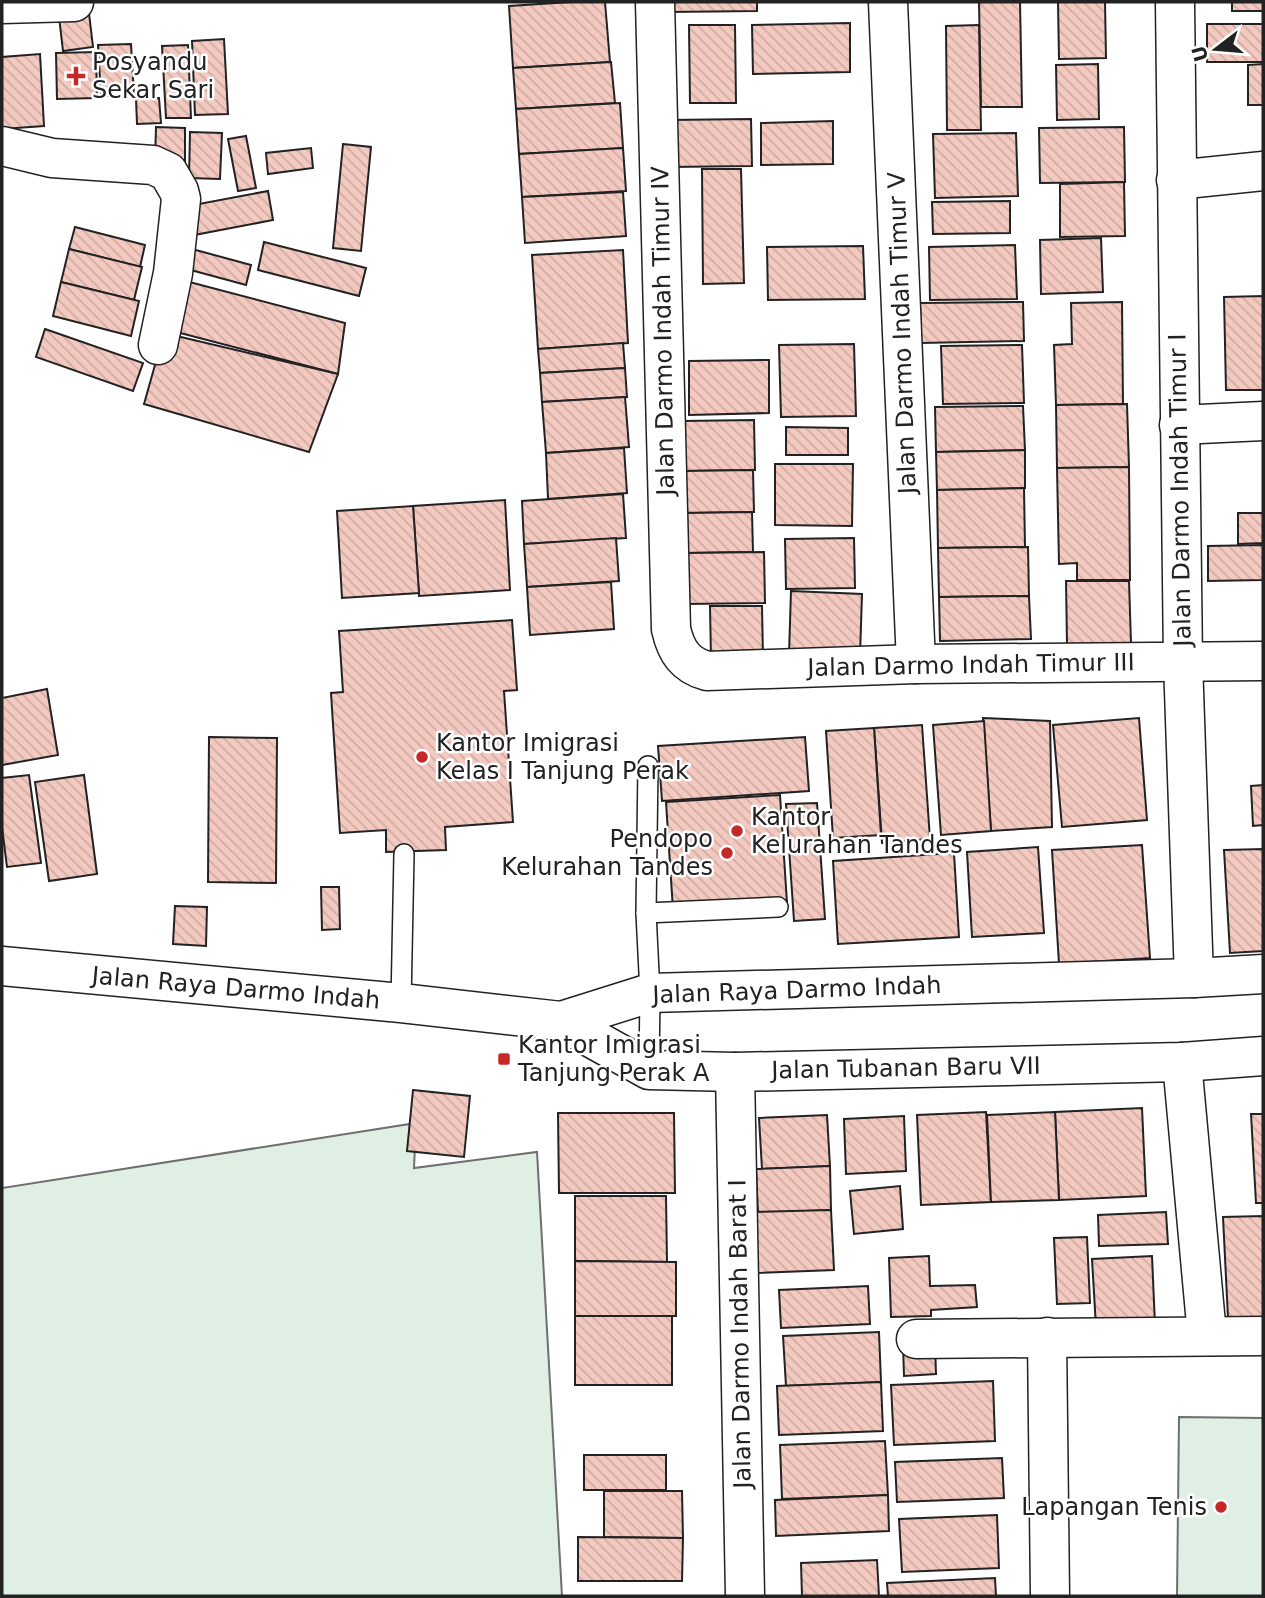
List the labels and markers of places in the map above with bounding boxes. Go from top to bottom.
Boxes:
place label: Posyandu Sekar Sari [92,48,214,104]
marker: Posyandu Sekar Sari [66,66,86,86]
place label: Kantor Imigrasi Kelas I Tanjung Perak [436,729,689,785]
marker: Kantor Imigrasi Kelas I Tanjung Perak [414,749,430,765]
place label: Kantor Kelurahan Tandes [751,803,963,859]
marker: Kantor Kelurahan Tandes [729,823,745,839]
place label: Pendopo Kelurahan Tandes [501,825,713,881]
marker: Pendopo Kelurahan Tandes [719,845,735,861]
place label: Kantor Imigrasi Tanjung Perak A [517,1031,710,1087]
marker: Kantor Imigrasi Tanjung Perak A [496,1051,512,1067]
place label: Lapangan Tenis [1021,1493,1207,1521]
marker: Lapangan Tenis [1213,1499,1229,1515]

